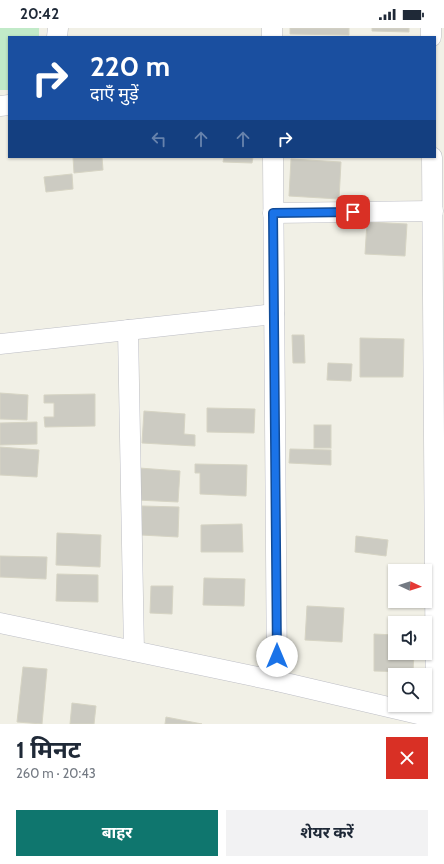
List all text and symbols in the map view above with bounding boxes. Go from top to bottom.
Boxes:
text: 20:42 [20,5,59,23]
text: 220 m [90,49,170,83]
icon: right [24,52,76,104]
text: दाएँ मुड़ें [90,83,139,105]
icon: left [148,128,170,150]
icon: ahead [190,128,212,150]
icon: ahead [232,128,254,150]
icon: right [274,128,296,150]
pin [336,195,370,229]
icon: arrive [342,201,364,223]
north arrow [388,564,432,608]
map controls [388,564,432,712]
button: sound [388,616,432,660]
position arrow [256,635,298,677]
button: search [388,668,432,712]
text: 1 मिनट [16,735,81,764]
button: close [386,737,428,779]
text: 260 m · 20:43 [16,765,96,781]
button: बाहर [16,810,218,856]
button: शेयर करें [226,810,428,856]

